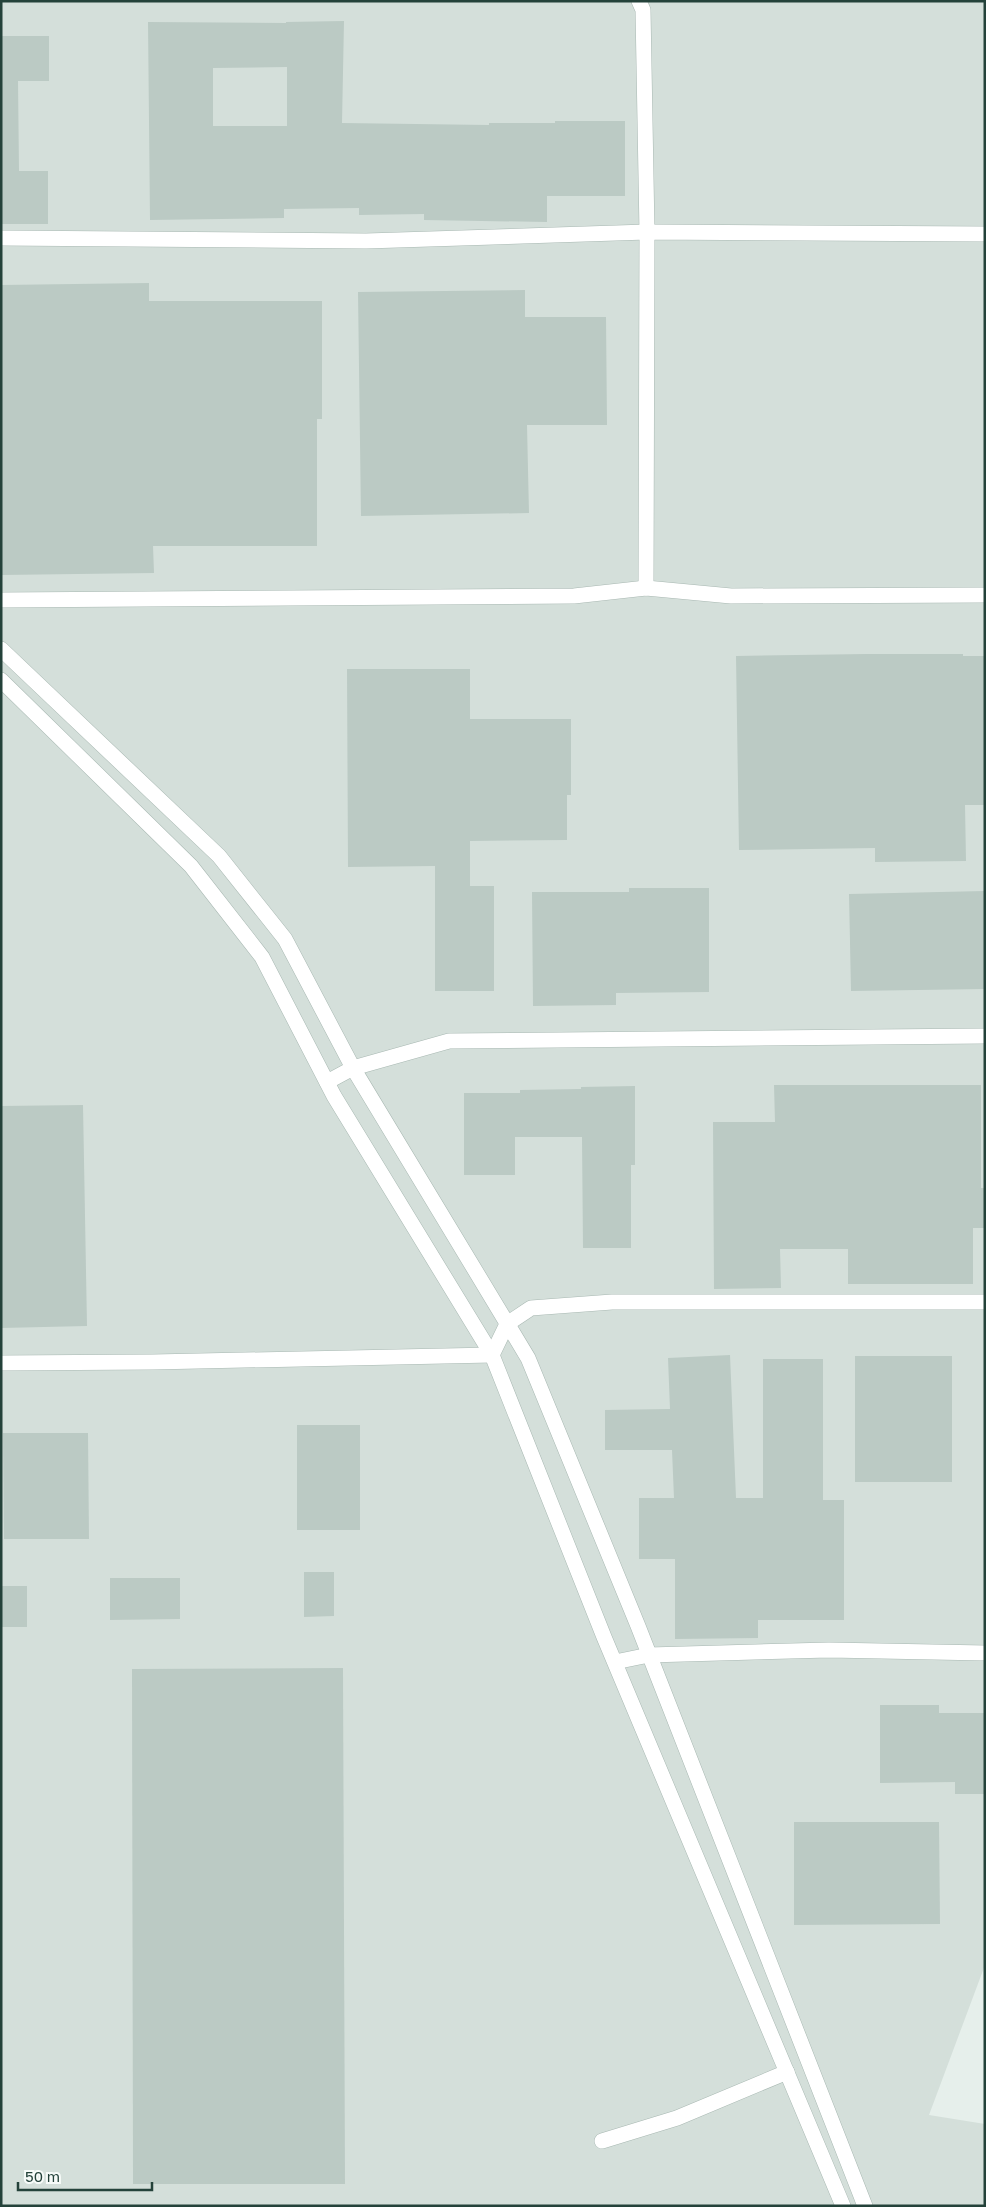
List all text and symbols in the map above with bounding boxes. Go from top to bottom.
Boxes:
scale bar [18,2160,151,2192]
text: 50 m [25,2167,60,2185]

